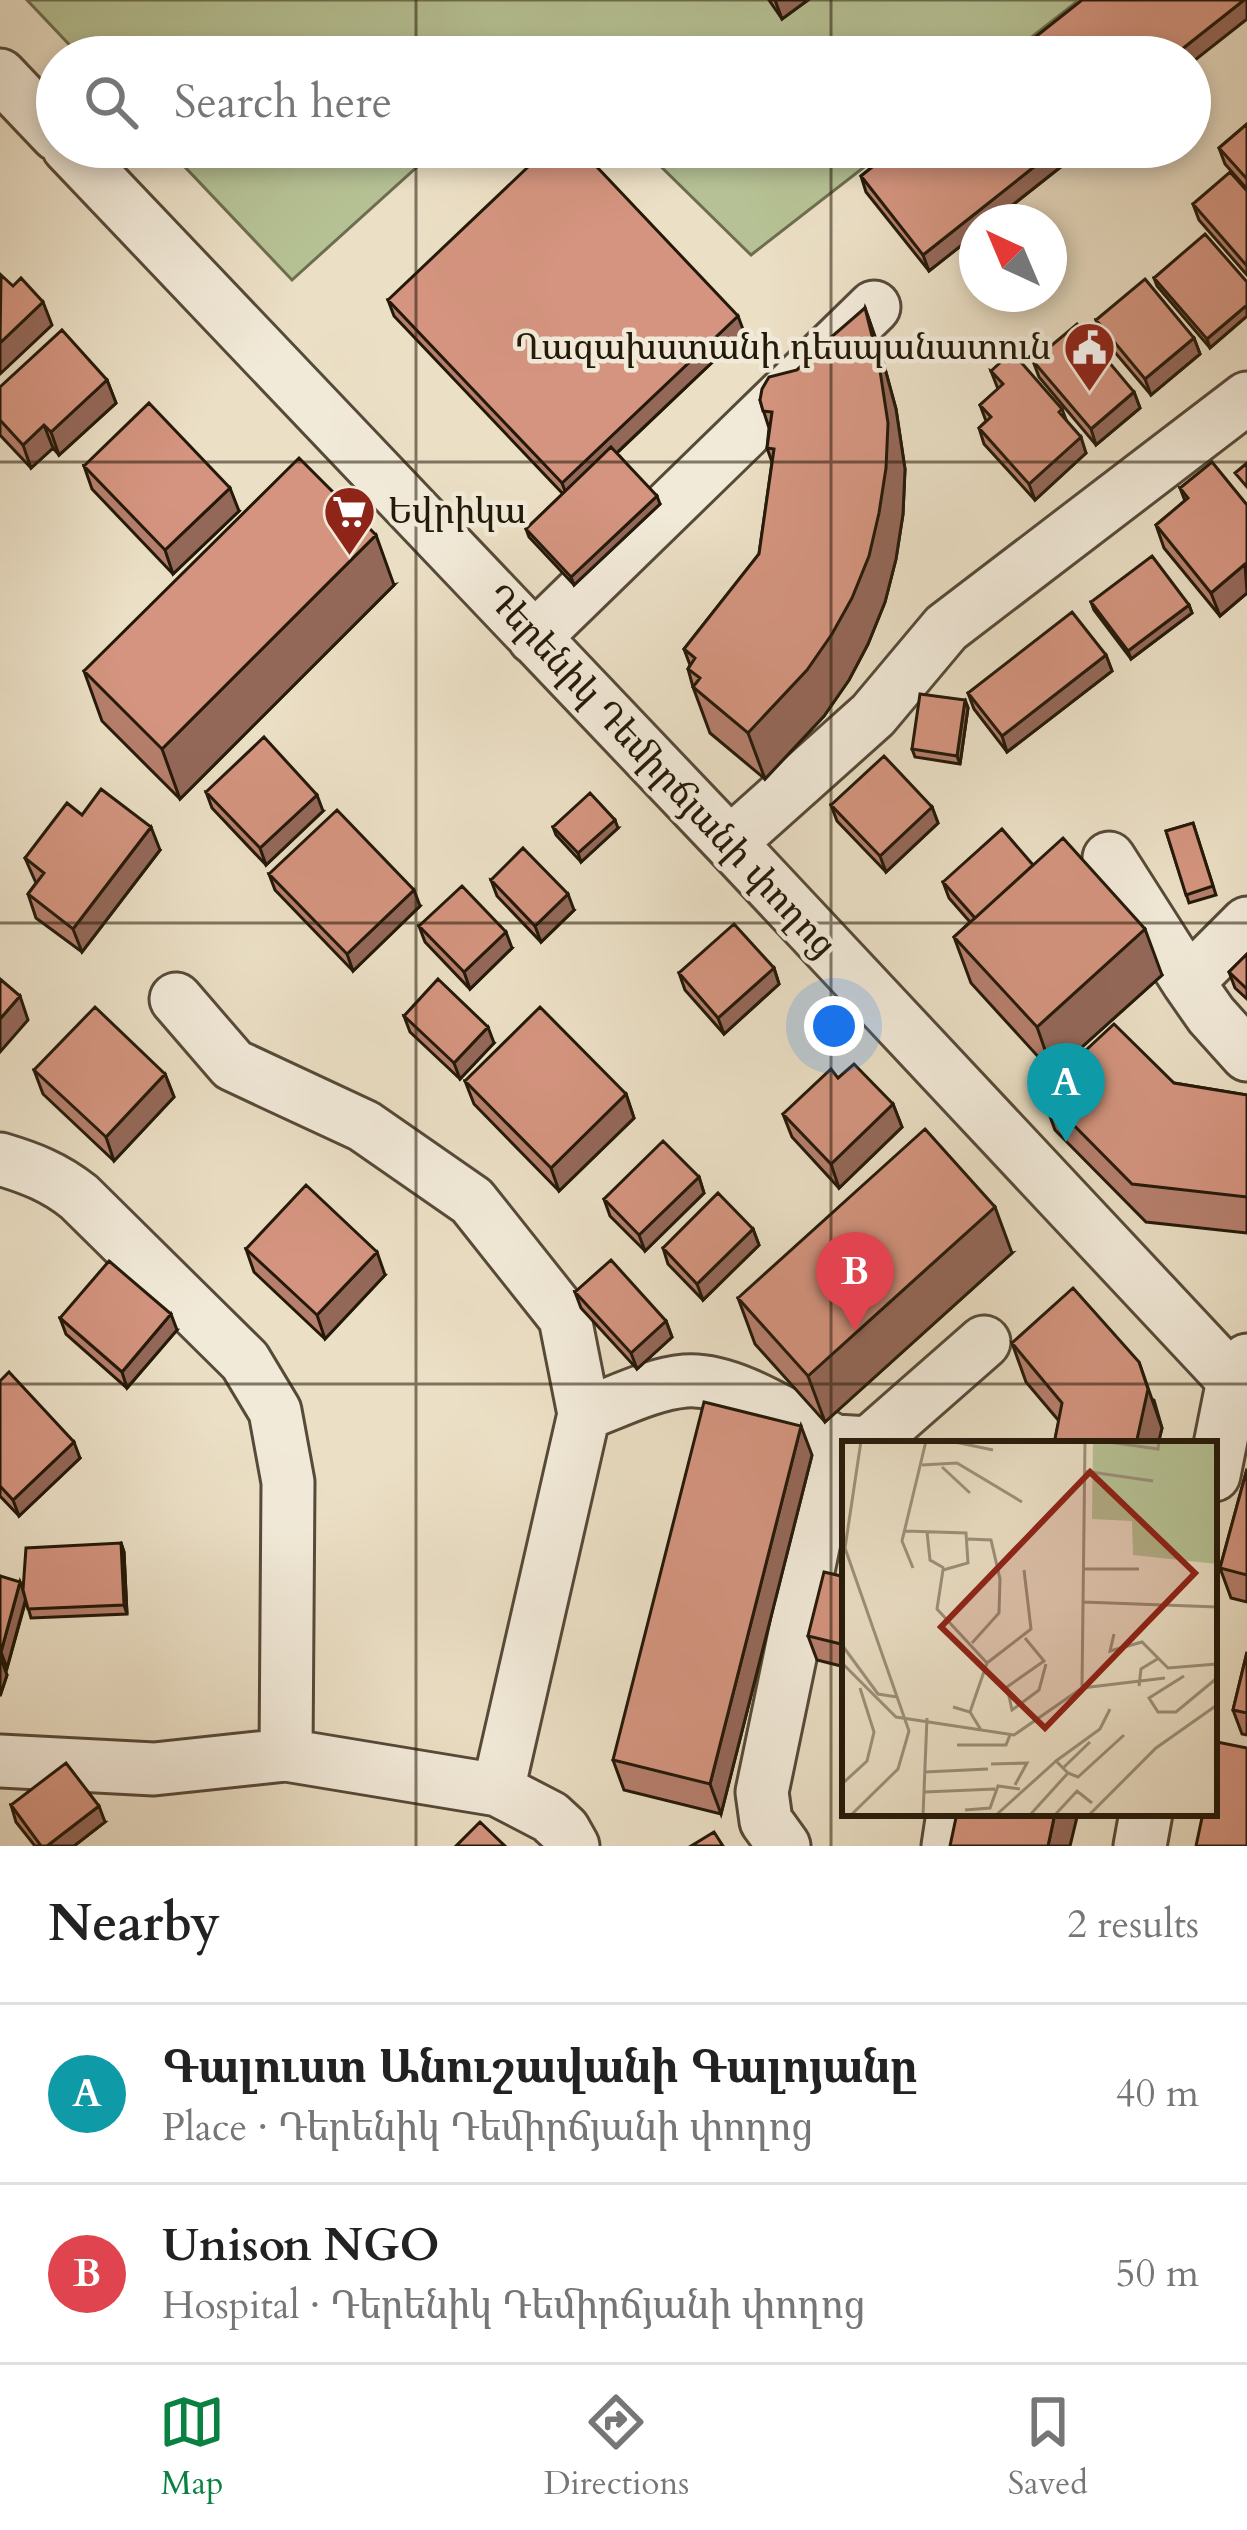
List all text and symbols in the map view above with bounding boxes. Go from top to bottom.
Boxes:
search box [36,36,1211,168]
icon: search [78,69,144,135]
text: Search here [174,72,392,133]
north arrow [959,204,1067,312]
public building icon: Ղազախստանի դեսպանատուն [1062,319,1118,393]
place label: Ղազախստանի դեսպանատուն [515,323,1051,372]
supermarket icon: Եվրիկա [321,483,377,557]
place label: Եվրիկա [388,487,526,536]
street label: Դերենիկ Դեմիրճյանի փողոց [475,574,847,968]
your location [804,996,864,1056]
pin: A [1027,1043,1105,1142]
pin: B [816,1232,894,1331]
inset map [842,1441,1217,1816]
text: Nearby [48,1889,220,1959]
text: 2 results [1067,1898,1199,1951]
text: Գալուստ Անուշավանի Գալոյանը [162,2037,917,2098]
text: A [72,2067,102,2120]
text: 40 m [1116,2067,1199,2120]
text: Place · Դերենիկ Դեմիրճյանի փողոց [162,2101,813,2154]
text: Unison NGO [162,2215,440,2276]
text: B [73,2247,101,2300]
text: 50 m [1116,2247,1199,2300]
text: Hospital · Դերենիկ Դեմիրճյանի փողոց [162,2279,865,2332]
tab: Map [159,2389,225,2506]
tab: Directions [544,2389,689,2506]
tab: Saved [1008,2389,1088,2506]

